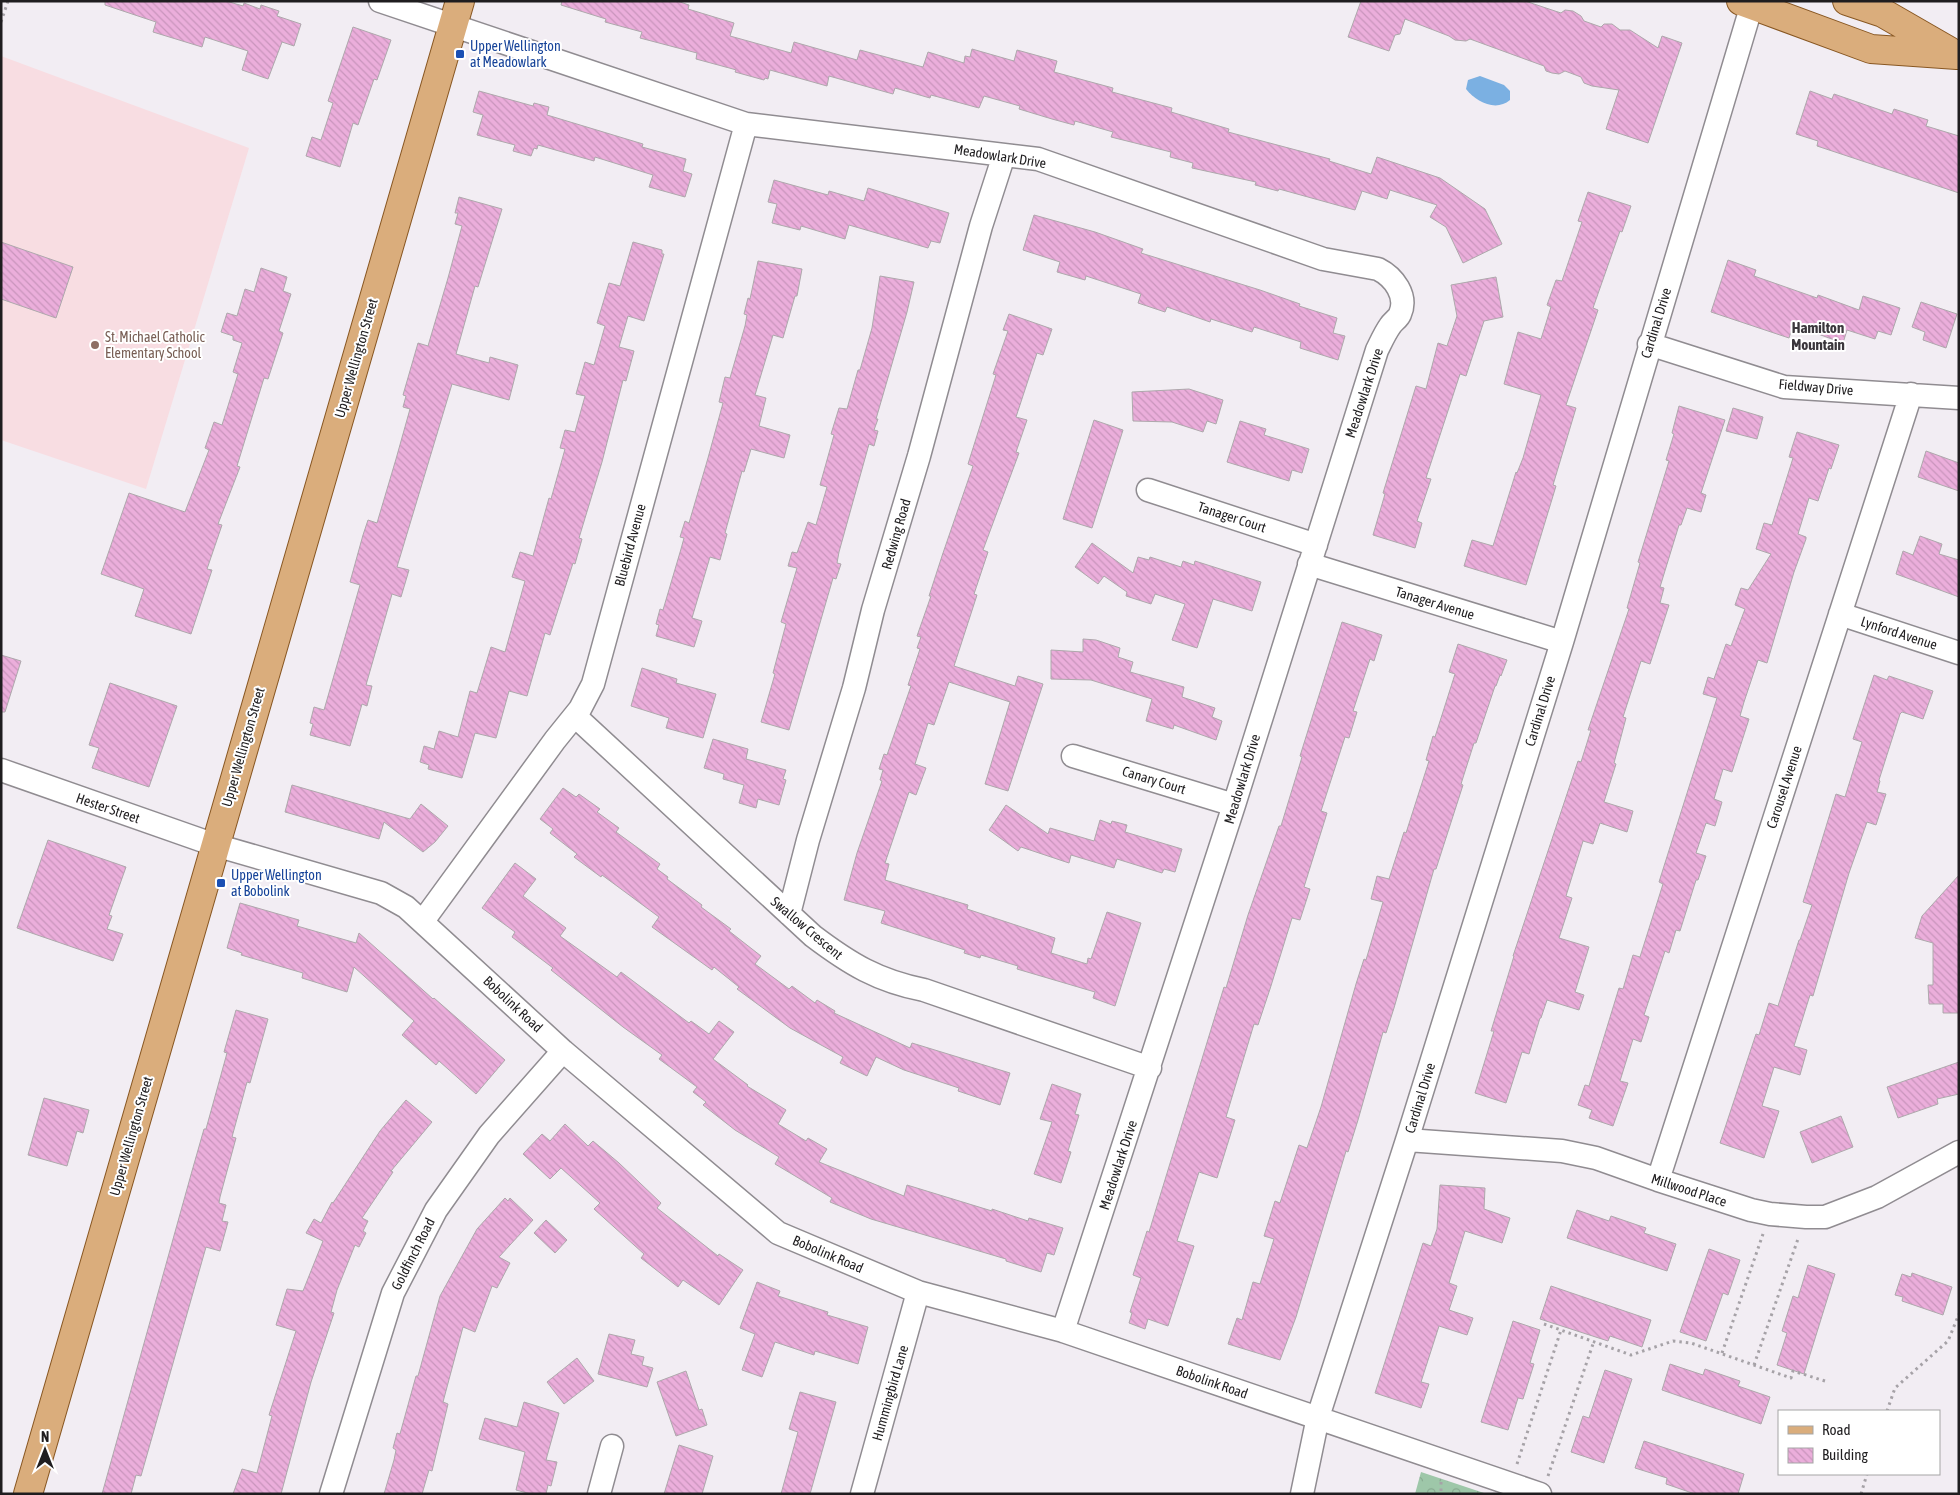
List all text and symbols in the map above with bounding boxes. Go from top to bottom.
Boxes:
place label: Upper Wellington at Meadowlark [470,38,561,70]
marker: Upper Wellington at Meadowlark [454,48,466,60]
street label: Meadowlark Drive [953,141,1047,171]
street label: Cardinal Drive [1638,286,1674,360]
street label: Upper Wellington Street [331,296,381,420]
district label: Hamilton Mountain [1791,319,1845,353]
place label: St. Michael Catholic Elementary School [105,329,206,361]
marker: St. Michael Catholic Elementary School [89,339,101,351]
street label: Meadowlark Drive [1342,346,1386,440]
street label: Fieldway Drive [1778,376,1854,398]
street label: Redwing Road [878,497,914,571]
street label: Tanager Court [1196,498,1268,536]
street label: Bluebird Avenue [611,502,649,588]
street label: Tanager Avenue [1394,583,1476,623]
street label: Lynford Avenue [1859,613,1939,653]
street label: Cardinal Drive [1522,674,1558,748]
street label: Upper Wellington Street [218,685,268,809]
street label: Meadowlark Drive [1221,732,1263,826]
street label: Carousel Avenue [1763,744,1805,830]
street label: Canary Court [1120,763,1188,797]
street label: Hester Street [74,790,142,826]
place label: Upper Wellington at Bobolink [231,867,322,899]
marker: Upper Wellington at Bobolink [215,877,227,889]
street label: Swallow Crescent [768,893,846,963]
street label: Bobolink Road [480,973,546,1035]
street label: Cardinal Drive [1402,1061,1438,1135]
street label: Upper Wellington Street [106,1074,156,1198]
street label: Meadowlark Drive [1096,1118,1140,1212]
street label: Millwood Place [1649,1170,1729,1210]
street label: Goldfinch Road [388,1215,438,1293]
street label: Bobolink Road [790,1232,866,1276]
street label: Hummingbird Lane [869,1343,911,1443]
street label: Bobolink Road [1174,1362,1250,1402]
legend [1778,1410,1940,1475]
text: Road [1822,1421,1851,1438]
north arrow [20,1425,70,1475]
text: N [41,1429,49,1445]
text: Building [1822,1446,1868,1463]

